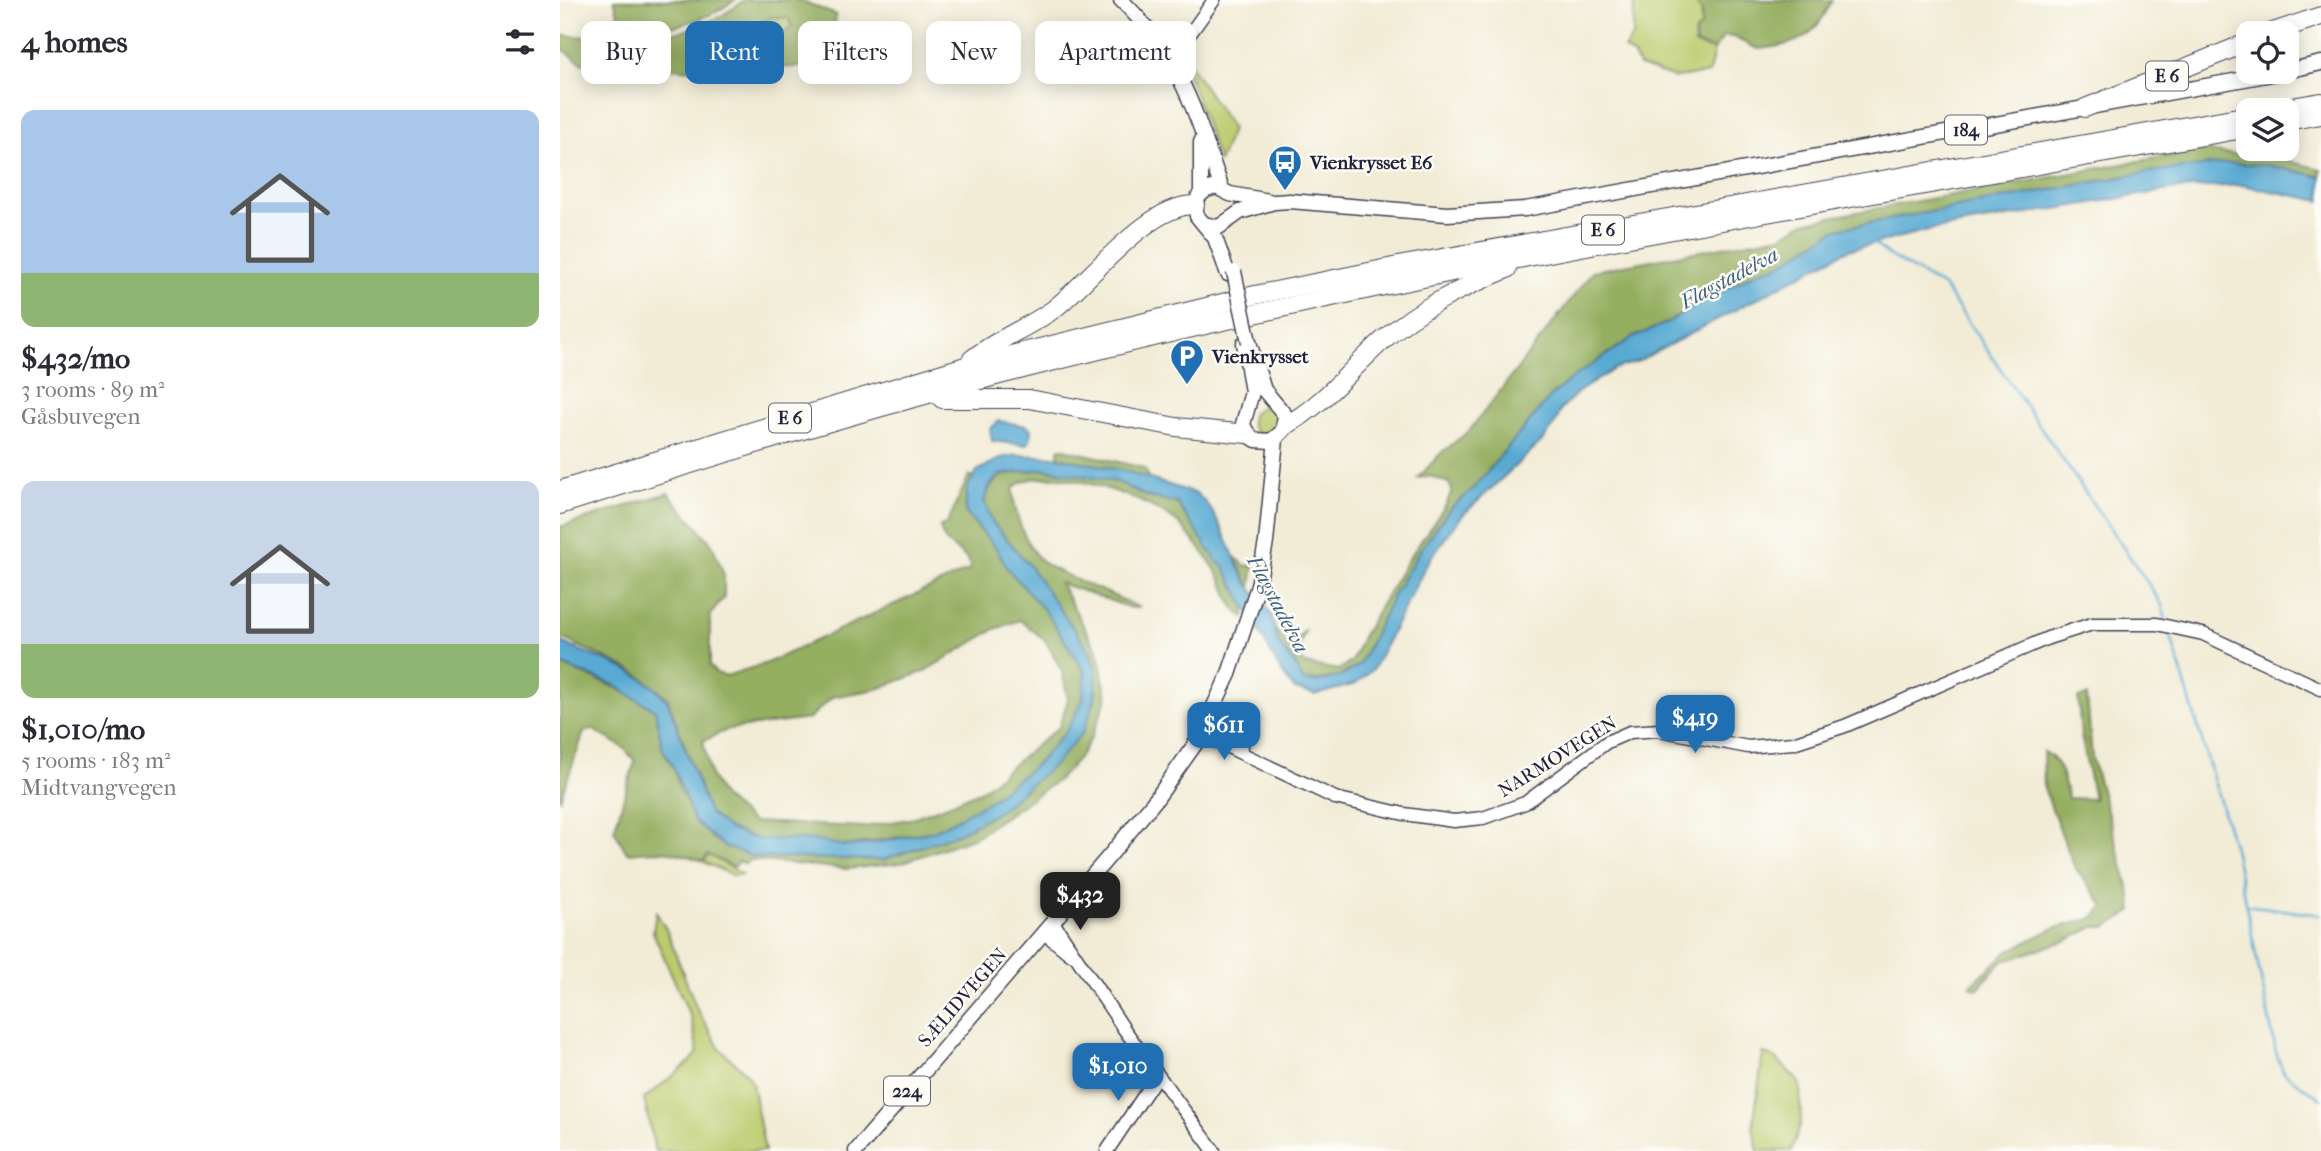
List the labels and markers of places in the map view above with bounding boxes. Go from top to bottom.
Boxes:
bus stop icon: Vienkrysset E6 [1266,143,1304,192]
place label: Vienkrysset E6 [1309,152,1433,174]
parking icon: Vienkrysset [1168,337,1206,386]
place label: Vienkrysset [1211,346,1309,368]
pin: $419 [1654,696,1736,755]
pin: $611 [1183,702,1265,762]
pin: $432 [1039,872,1121,932]
pin: $1,010 [1061,1044,1175,1103]

